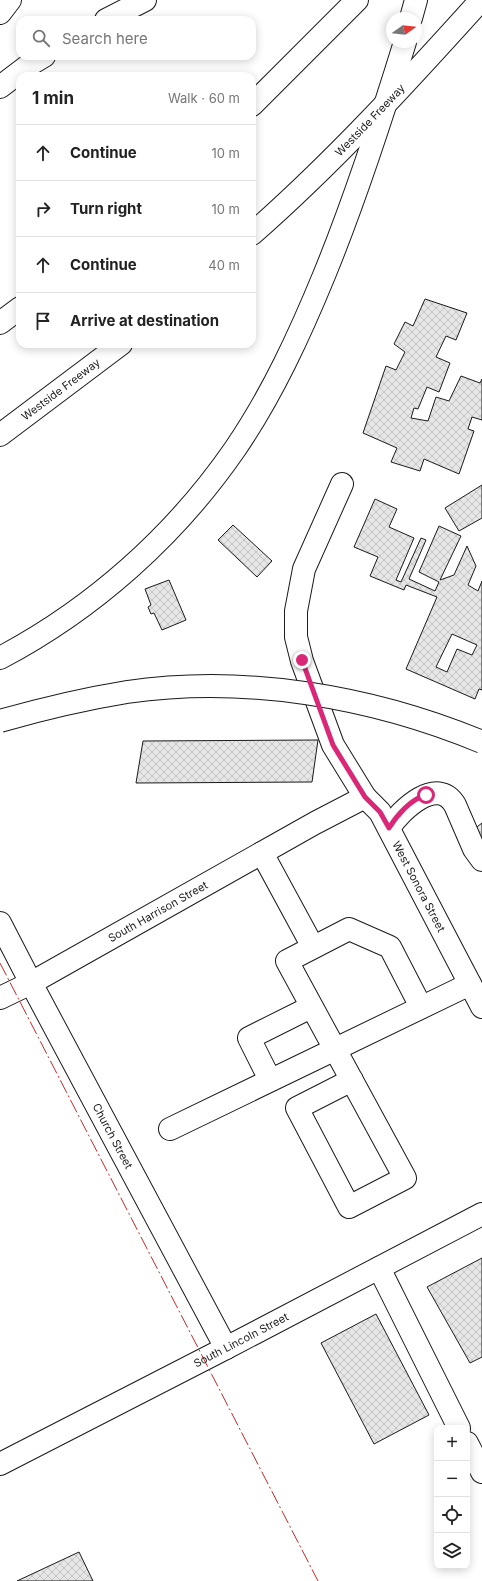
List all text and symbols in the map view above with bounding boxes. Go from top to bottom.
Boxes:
north arrow [386,12,422,48]
search box [16,16,256,60]
icon: search [30,27,52,49]
text: Search here [62,29,148,48]
street label: Westside Freeway [332,81,408,159]
text: 1 min [32,88,74,108]
text: Walk · 60 m [168,90,240,106]
icon: ahead [32,142,54,164]
text: Continue [70,143,137,162]
text: 10 m [211,145,240,161]
icon: right [32,198,54,220]
text: Turn right [70,199,142,218]
text: 10 m [211,201,240,217]
icon: ahead [32,254,54,276]
text: Continue [70,255,137,274]
text: 40 m [208,257,240,273]
icon: arrive [32,310,54,332]
text: Arrive at destination [70,311,219,330]
street label: Westside Freeway [19,355,103,423]
route end [293,651,311,669]
route start [417,786,435,804]
street label: West Sonora Street [389,839,449,935]
street label: South Harrison Street [105,878,210,945]
street label: Church Street [90,1101,136,1171]
street label: South Lincoln Street [191,1309,291,1370]
map controls [434,1425,470,1569]
button: + [434,1425,470,1461]
button: − [434,1461,470,1497]
button: locate [434,1497,470,1533]
button: layers [434,1533,470,1569]

